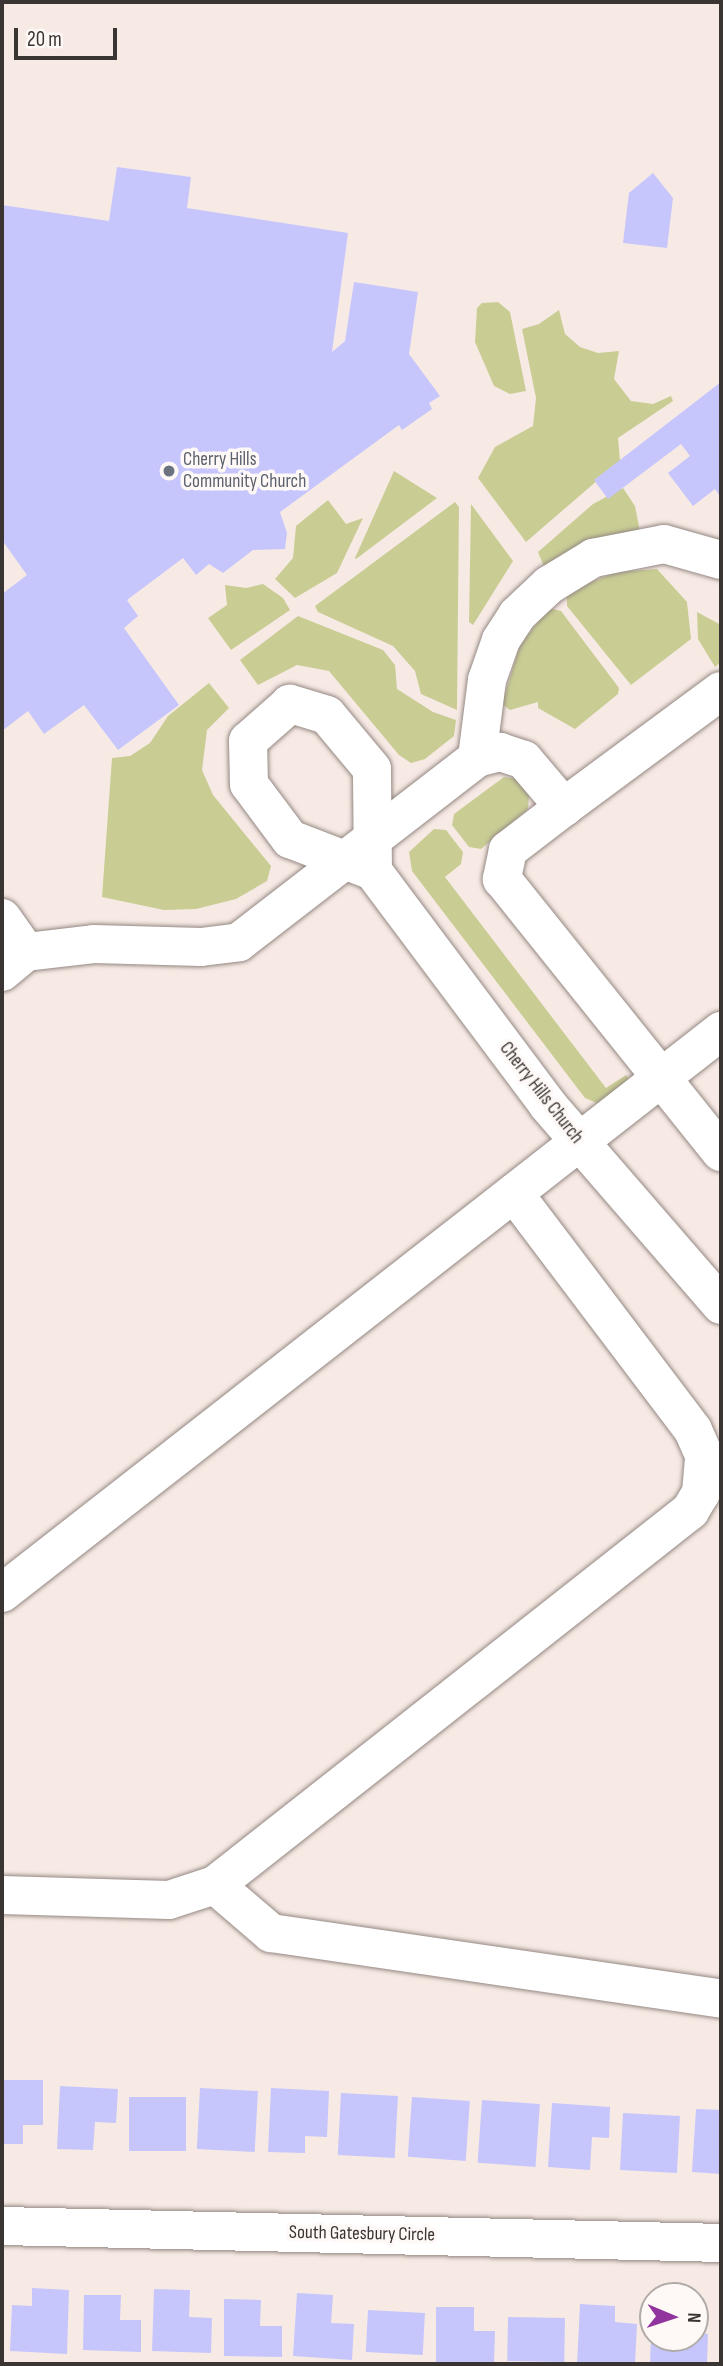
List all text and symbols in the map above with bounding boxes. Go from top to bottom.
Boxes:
scale bar [18,14,121,58]
text: 20 m [27,27,62,52]
place label: Cherry Hills Community Church [183,449,306,493]
marker: Cherry Hills Community Church [161,463,177,479]
street label: Cherry Hills Church [494,1038,588,1148]
street label: South Gatesbury Circle [289,2221,435,2247]
north arrow [639,2282,709,2352]
text: N [682,2312,705,2323]

